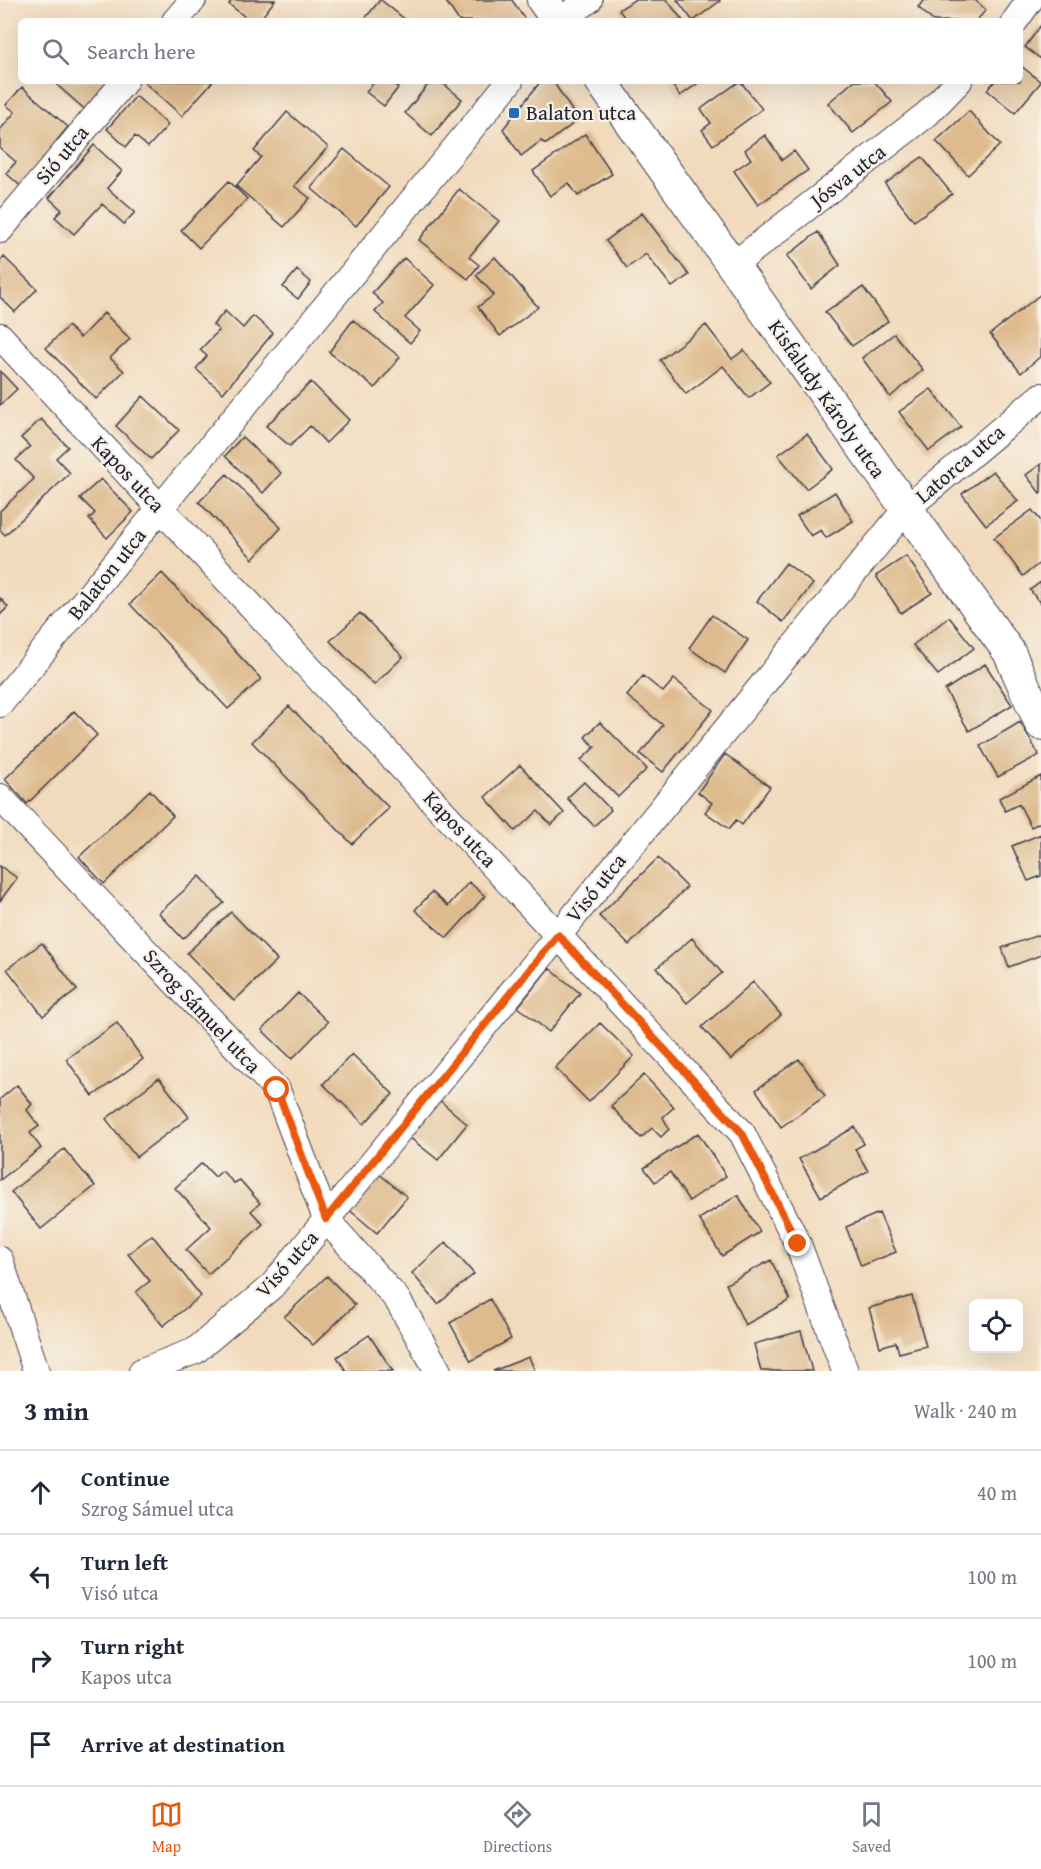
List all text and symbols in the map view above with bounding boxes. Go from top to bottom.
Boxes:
search box [18,18,1023,84]
icon: search [39,35,72,68]
text: Search here [87,35,196,67]
place label: Balaton utca [526,97,636,128]
marker: Balaton utca [507,106,521,120]
street label: Sió utca [27,118,96,191]
street label: Jósva utca [801,136,892,217]
street label: Kisfaludy Károly utca [761,313,894,484]
street label: Latorca utca [908,417,1011,510]
street label: Kapos utca [85,428,172,519]
street label: Balaton utca [60,521,153,626]
street label: Kapos utca [417,783,504,874]
street label: Visó utca [558,846,633,929]
street label: Szrog Sámuel utca [136,941,269,1080]
route start [263,1076,289,1102]
street label: Visó utca [248,1223,325,1304]
route end [784,1230,810,1256]
map controls [969,1299,1023,1353]
button: locate [969,1299,1023,1353]
text: 3 min [24,1391,89,1430]
text: Walk · 240 m [914,1396,1017,1425]
text: Continue [81,1462,170,1494]
icon: ahead [24,1476,57,1509]
text: 40 m [977,1478,1017,1507]
text: Szrog Sámuel utca [81,1494,234,1523]
text: Turn left [81,1546,168,1578]
icon: left [24,1560,57,1593]
text: 100 m [967,1562,1017,1591]
text: Visó utca [81,1578,158,1607]
text: Turn right [81,1630,184,1662]
icon: right [24,1644,57,1677]
text: 100 m [967,1646,1017,1675]
text: Kapos utca [81,1662,172,1691]
icon: arrive [24,1728,57,1761]
text: Arrive at destination [81,1728,285,1760]
tab: Map [150,1798,183,1858]
tab: Directions [483,1798,552,1858]
tab: Saved [852,1798,891,1858]

